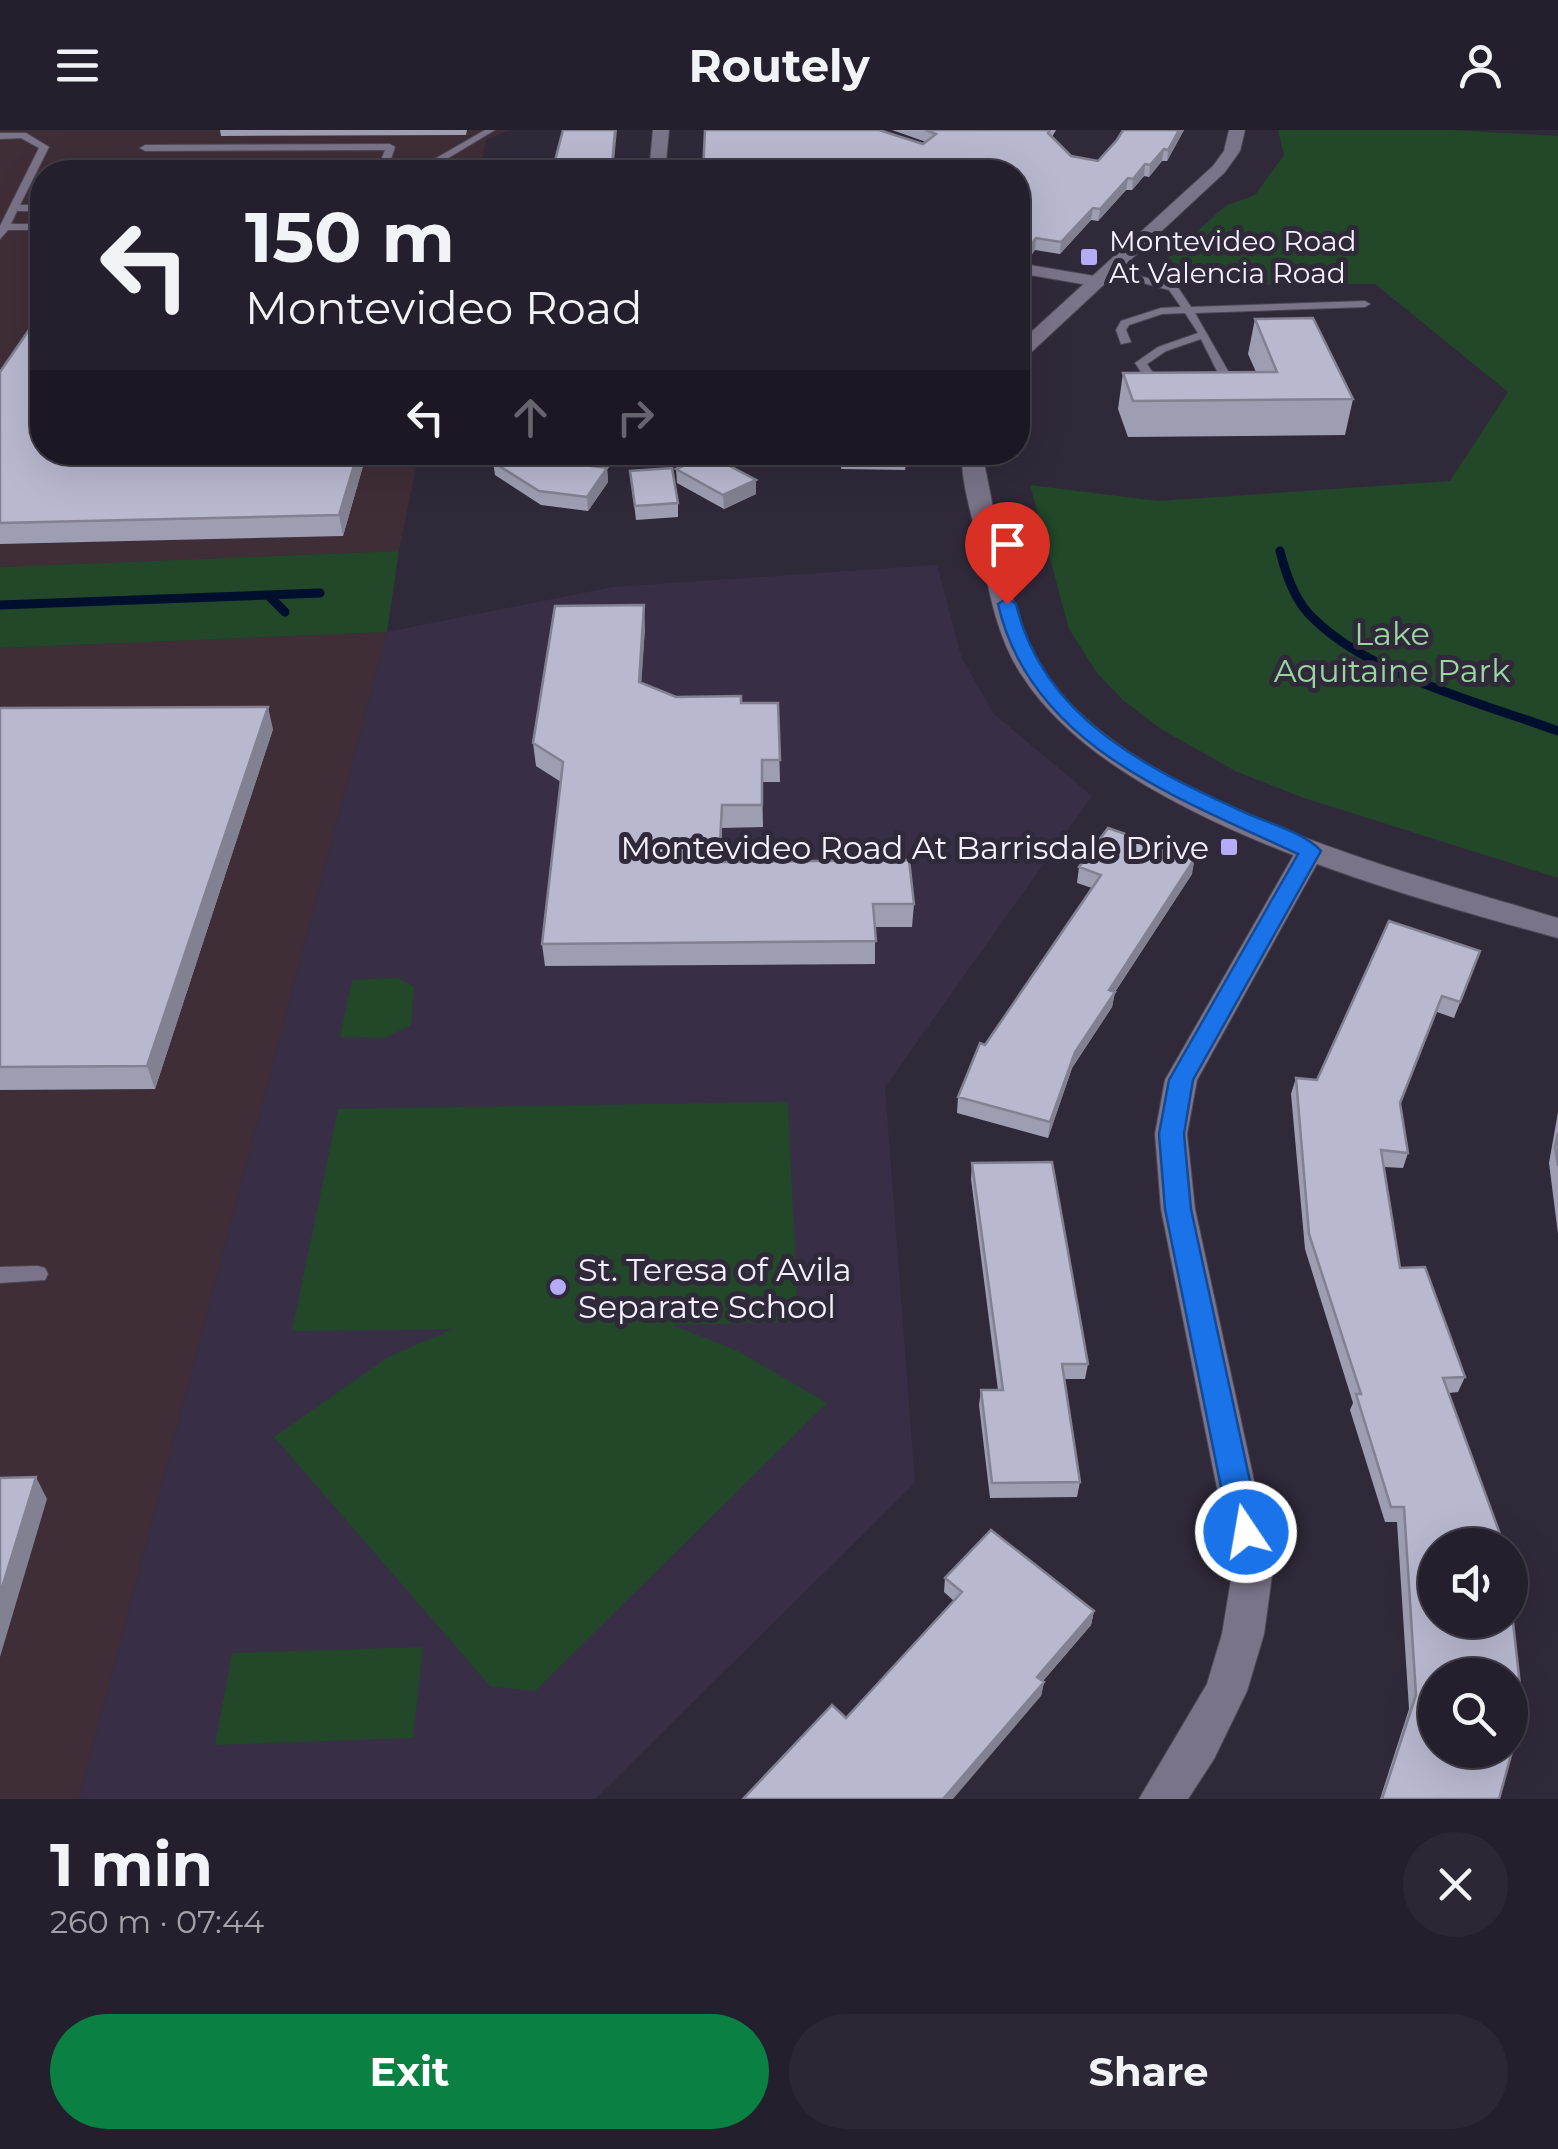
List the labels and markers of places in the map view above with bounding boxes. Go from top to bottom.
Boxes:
place label: Montevideo Road At Valencia Road [1109,224,1356,290]
marker: Montevideo Road At Valencia Road [1078,246,1100,268]
pin [965,502,1050,605]
place label: Montevideo Road At Barrisdale Drive [621,828,1209,867]
marker: Montevideo Road At Barrisdale Drive [1218,836,1240,858]
place label: St. Teresa of Avila Separate School [578,1250,852,1326]
marker: St. Teresa of Avila Separate School [547,1276,569,1298]

